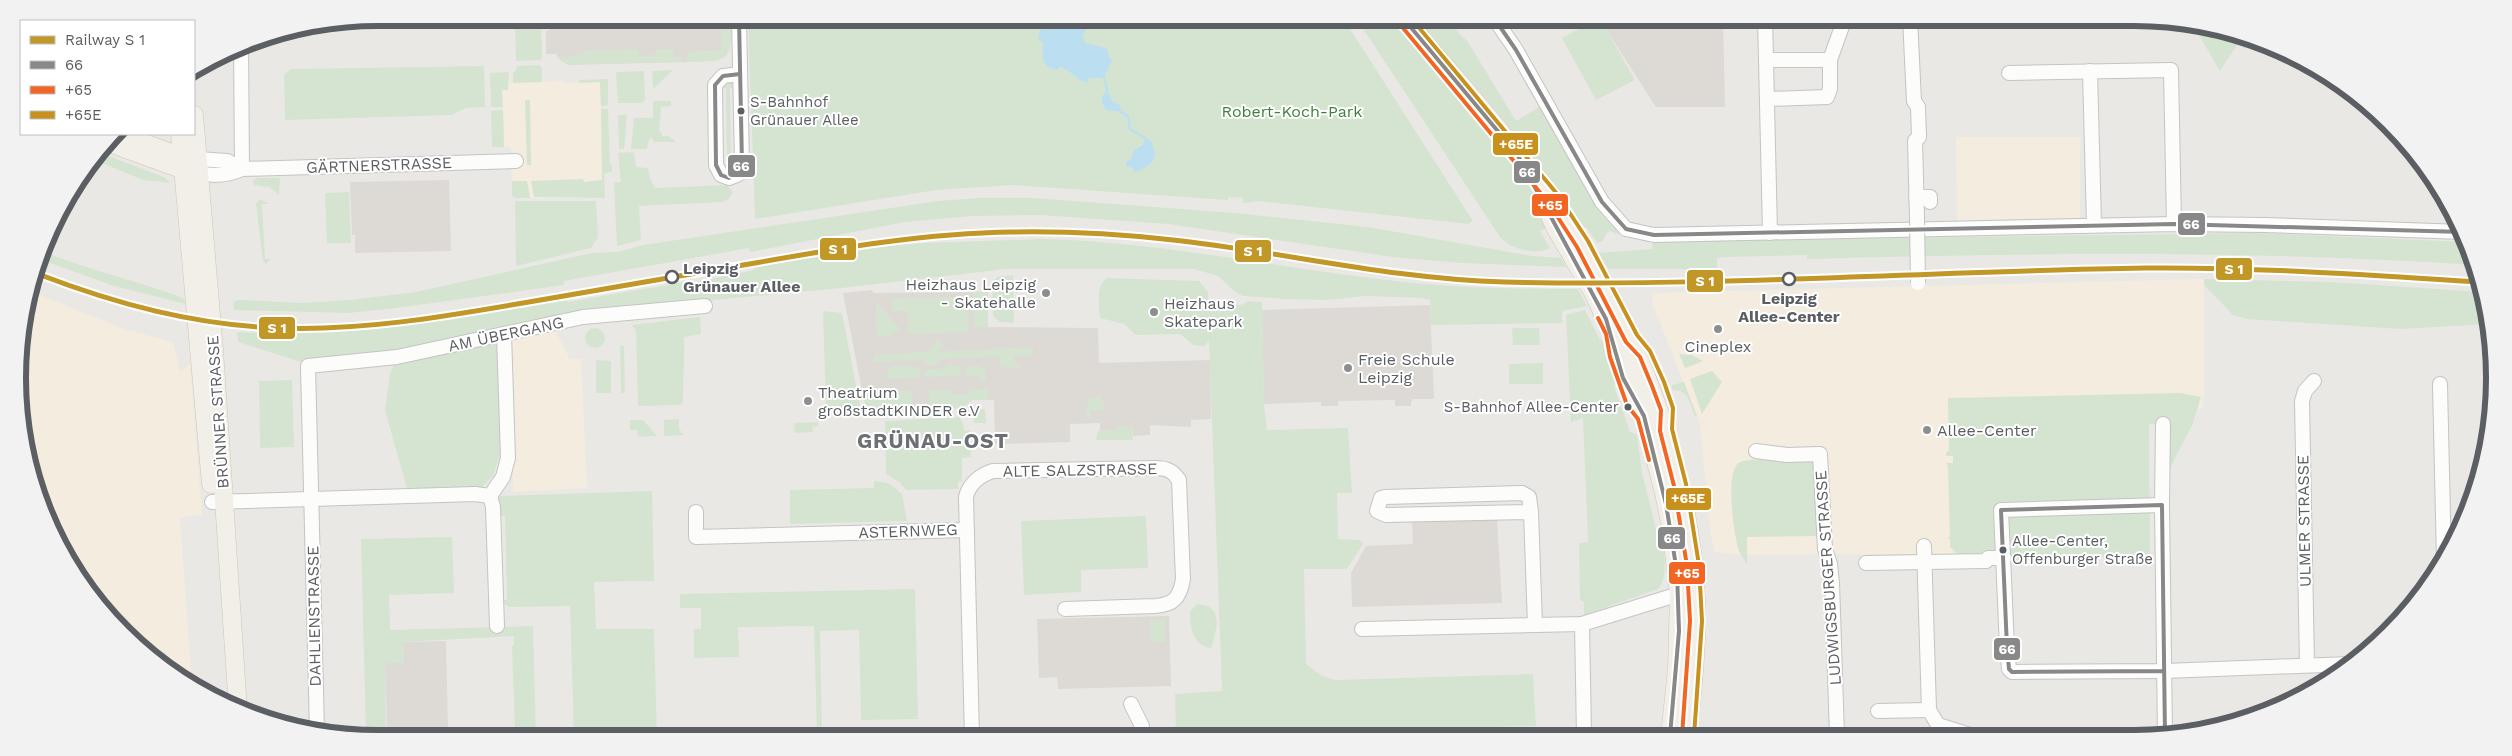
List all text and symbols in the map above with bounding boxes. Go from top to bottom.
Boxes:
legend [20,20,195,135]
text: Railway S 1 [65,31,145,49]
text: 66 [65,56,83,74]
text: +65 [65,81,92,99]
place label: S-Bahnhof Grünauer Allee [750,93,859,129]
park label: Robert-Koch-Park [1222,102,1362,121]
text: +65E [65,106,101,124]
marker: S-Bahnhof Grünauer Allee [736,106,746,116]
line badge: +65E [1492,132,1539,156]
text: +65E [1499,136,1533,152]
street label: GÄRTNERSTRASSE [306,153,452,177]
line badge: 66 [727,154,756,178]
text: 66 [732,158,750,174]
line badge: 66 [1513,160,1541,184]
text: 66 [1518,164,1536,180]
line badge: +65 [1531,193,1569,217]
text: +65 [1537,197,1563,213]
line badge: 66 [2177,212,2206,236]
text: 66 [2182,216,2200,232]
line badge: S 1 [819,237,857,261]
line badge: S 1 [1234,239,1272,263]
text: S 1 [829,241,847,257]
text: S 1 [1244,243,1262,259]
line badge: S 1 [2215,257,2253,281]
place label: Leipzig Grünauer Allee [683,259,800,296]
text: S 1 [2225,261,2243,277]
line badge: S 1 [1686,269,1724,293]
marker: Leipzig Grünauer Allee [665,270,679,284]
marker: Leipzig Allee-Center [1782,272,1796,286]
text: S 1 [1696,273,1714,289]
place label: Heizhaus Leipzig - Skatehalle [906,275,1036,312]
marker: Heizhaus Leipzig - Skatehalle [1040,287,1052,299]
place label: Leipzig Allee-Center [1738,289,1840,326]
place label: Heizhaus Skatepark [1164,294,1243,331]
marker: Heizhaus Skatepark [1148,306,1160,318]
street label: AM ÜBERGANG [446,312,566,356]
line badge: S 1 [258,316,296,340]
text: S 1 [268,320,286,336]
marker: Cineplex [1712,323,1724,335]
street label: BRÜNNER STRASSE [203,335,233,489]
place label: Cineplex [1685,337,1751,356]
place label: Freie Schule Leipzig [1358,350,1455,387]
marker: Freie Schule Leipzig [1342,362,1354,374]
place label: Theatrium großstadtKINDER e.V [818,383,980,420]
marker: Theatrium großstadtKINDER e.V [802,395,814,407]
place label: S-Bahnhof Allee-Center [1444,398,1619,416]
marker: S-Bahnhof Allee-Center [1623,402,1633,412]
place label: Allee-Center [1937,421,2037,440]
marker: Allee-Center [1921,424,1933,436]
district label: GRÜNAU-OST [857,428,1009,453]
street label: ULMER STRASSE [2293,455,2315,587]
street label: ALTE SALZSTRASSE [1002,459,1158,481]
street label: LUDWIGSBURGER STRASSE [1811,470,1845,686]
line badge: +65E [1665,487,1712,511]
text: +65E [1671,490,1705,506]
street label: ASTERNWEG [858,520,958,542]
line badge: 66 [1657,526,1686,550]
text: 66 [1663,530,1681,546]
place label: Allee-Center, Offenburger Straße [2012,532,2153,568]
street label: DAHLIENSTRASSE [303,545,325,687]
marker: Allee-Center, Offenburger Straße [1998,545,2008,555]
line badge: +65 [1668,561,1706,585]
text: +65 [1674,565,1700,581]
line badge: 66 [1993,637,2021,661]
text: 66 [1998,641,2016,657]

